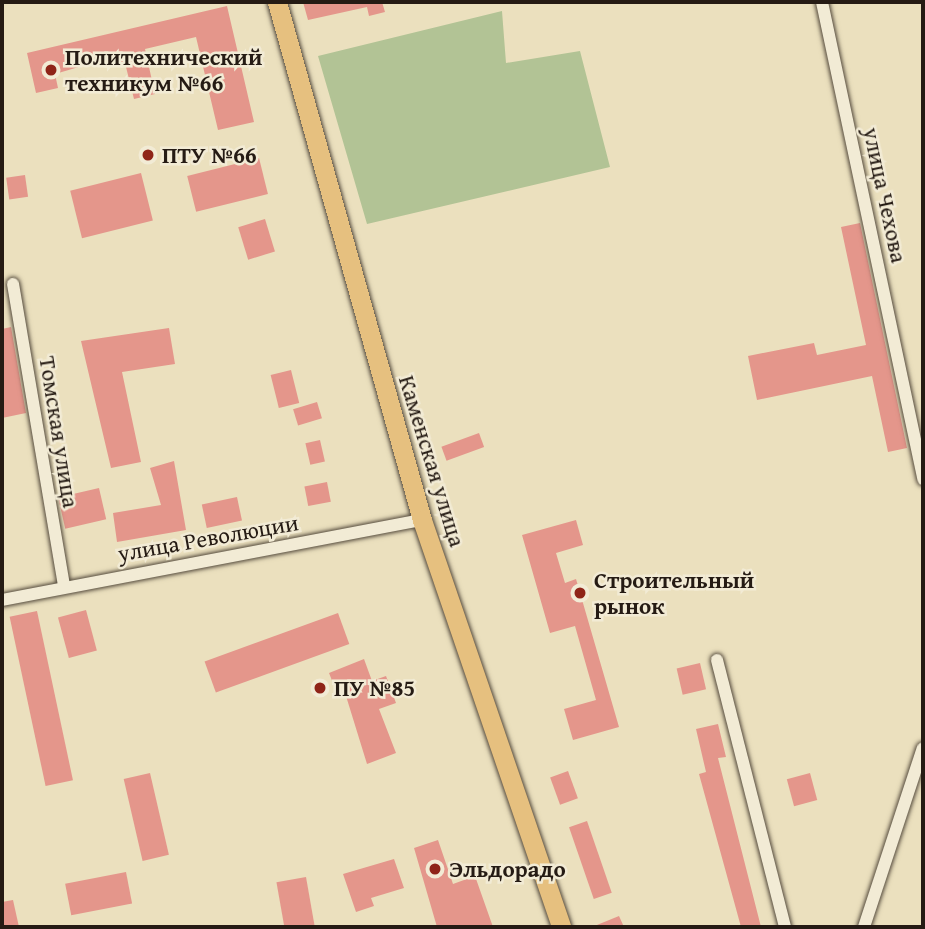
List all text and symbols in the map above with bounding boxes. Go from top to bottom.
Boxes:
place label: Политехнический техникум №66 [65,43,262,97]
marker: Политехнический техникум №66 [43,62,59,78]
street label: улица Чехова [857,125,913,265]
place label: ПТУ №66 [162,141,257,169]
marker: ПТУ №66 [140,147,156,163]
street label: Томская улица [33,354,85,510]
street label: Каменская улица [393,372,471,550]
street label: улица Революции [115,509,301,567]
place label: Строительный рынок [594,566,754,620]
marker: Строительный рынок [572,585,588,601]
place label: ПУ №85 [334,674,415,702]
marker: ПУ №85 [312,680,328,696]
place label: Эльдорадо [449,855,566,883]
marker: Эльдорадо [427,861,443,877]

